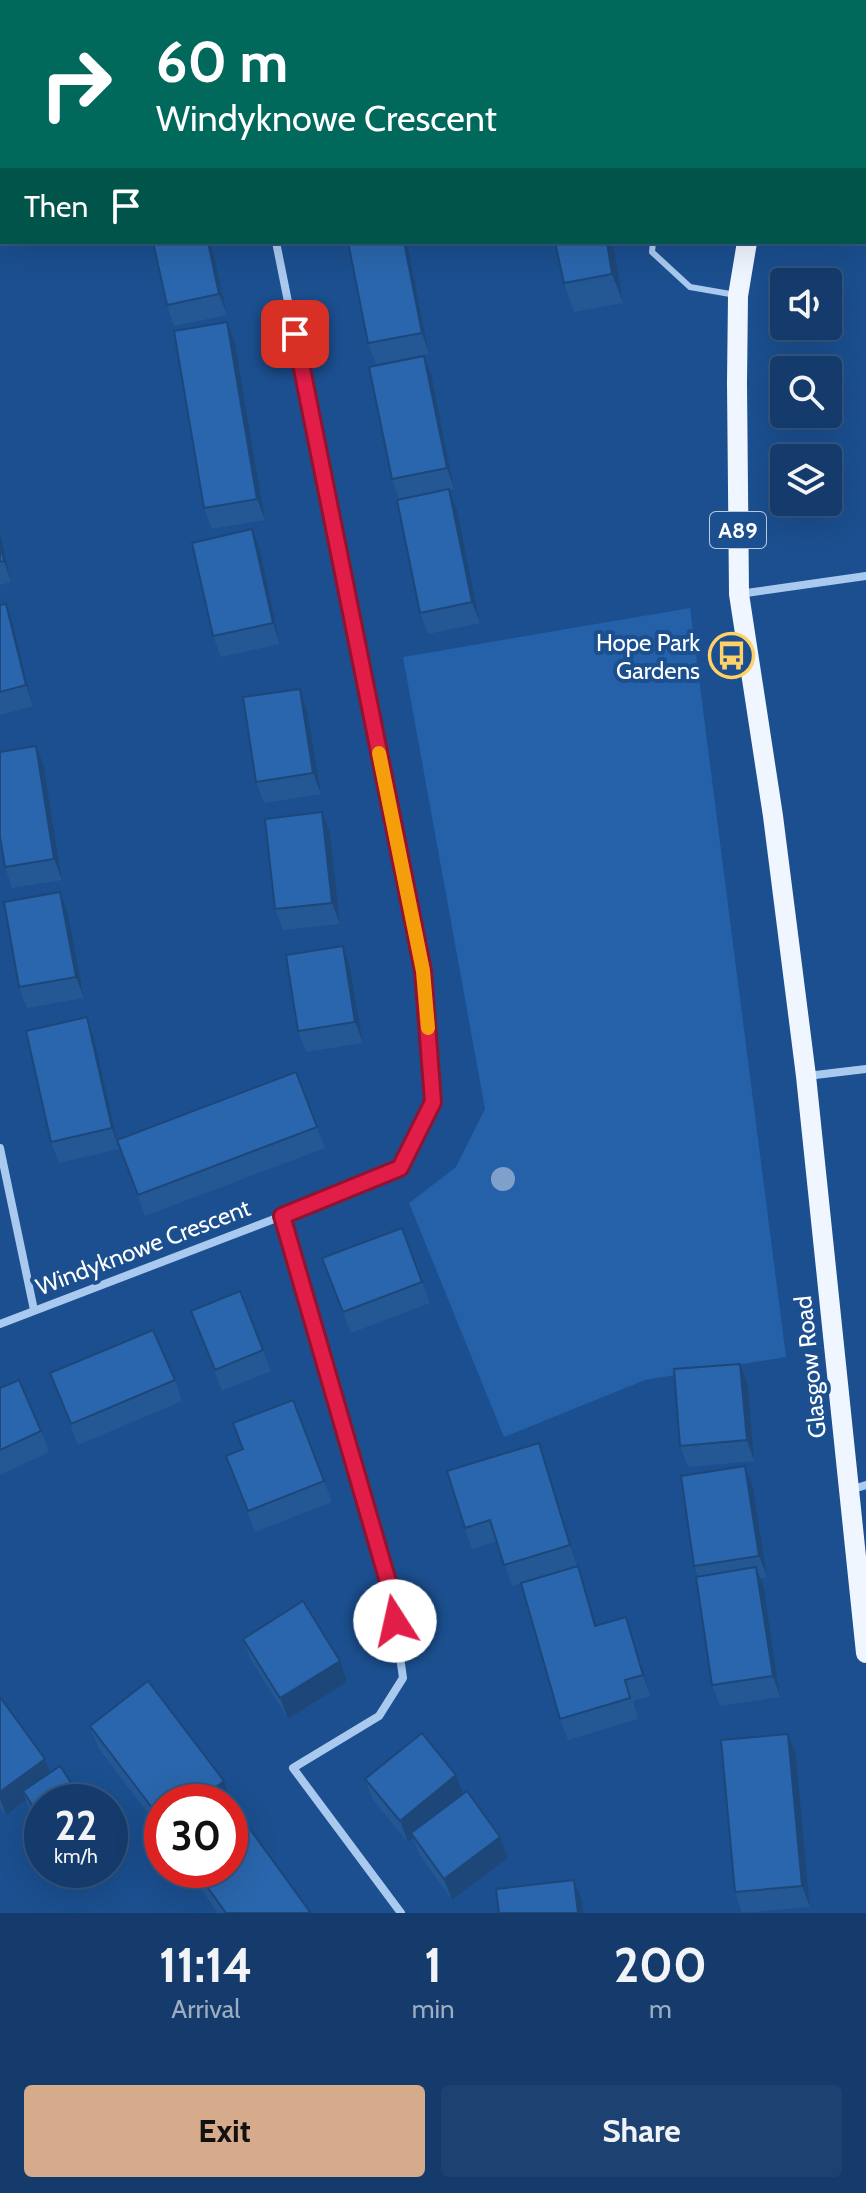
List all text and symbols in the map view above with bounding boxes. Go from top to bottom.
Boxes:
text: 60 m [156,28,288,96]
icon: right [24,32,128,136]
text: Windyknowe Crescent [156,96,497,140]
icon: arrive [104,184,148,228]
text: Then [24,188,88,225]
map controls [770,268,842,516]
button: sound [770,268,842,340]
pin [261,300,329,368]
icon: arrive [273,312,317,356]
button: search [770,356,842,428]
button: layers [770,444,842,516]
road number: A89 [710,512,766,548]
place label: Hope Park Gardens [596,628,700,685]
bus stop icon: Hope Park Gardens [707,632,755,680]
street label: Windyknowe Crescent [32,1193,254,1301]
street label: Glasgow Road [788,1294,832,1440]
position arrow [353,1579,437,1663]
speed limit sign: 30 [144,1784,248,1888]
text: 22 [55,1801,97,1850]
text: km/h [54,1844,98,1868]
text: 11:14 [159,1936,253,1994]
text: 1 [424,1936,442,1994]
text: 200 [614,1936,707,1994]
text: Arrival [171,1993,240,2025]
text: min [412,1993,455,2025]
text: m [649,1993,672,2025]
button: Exit [24,2085,425,2177]
button: Share [441,2085,842,2177]

